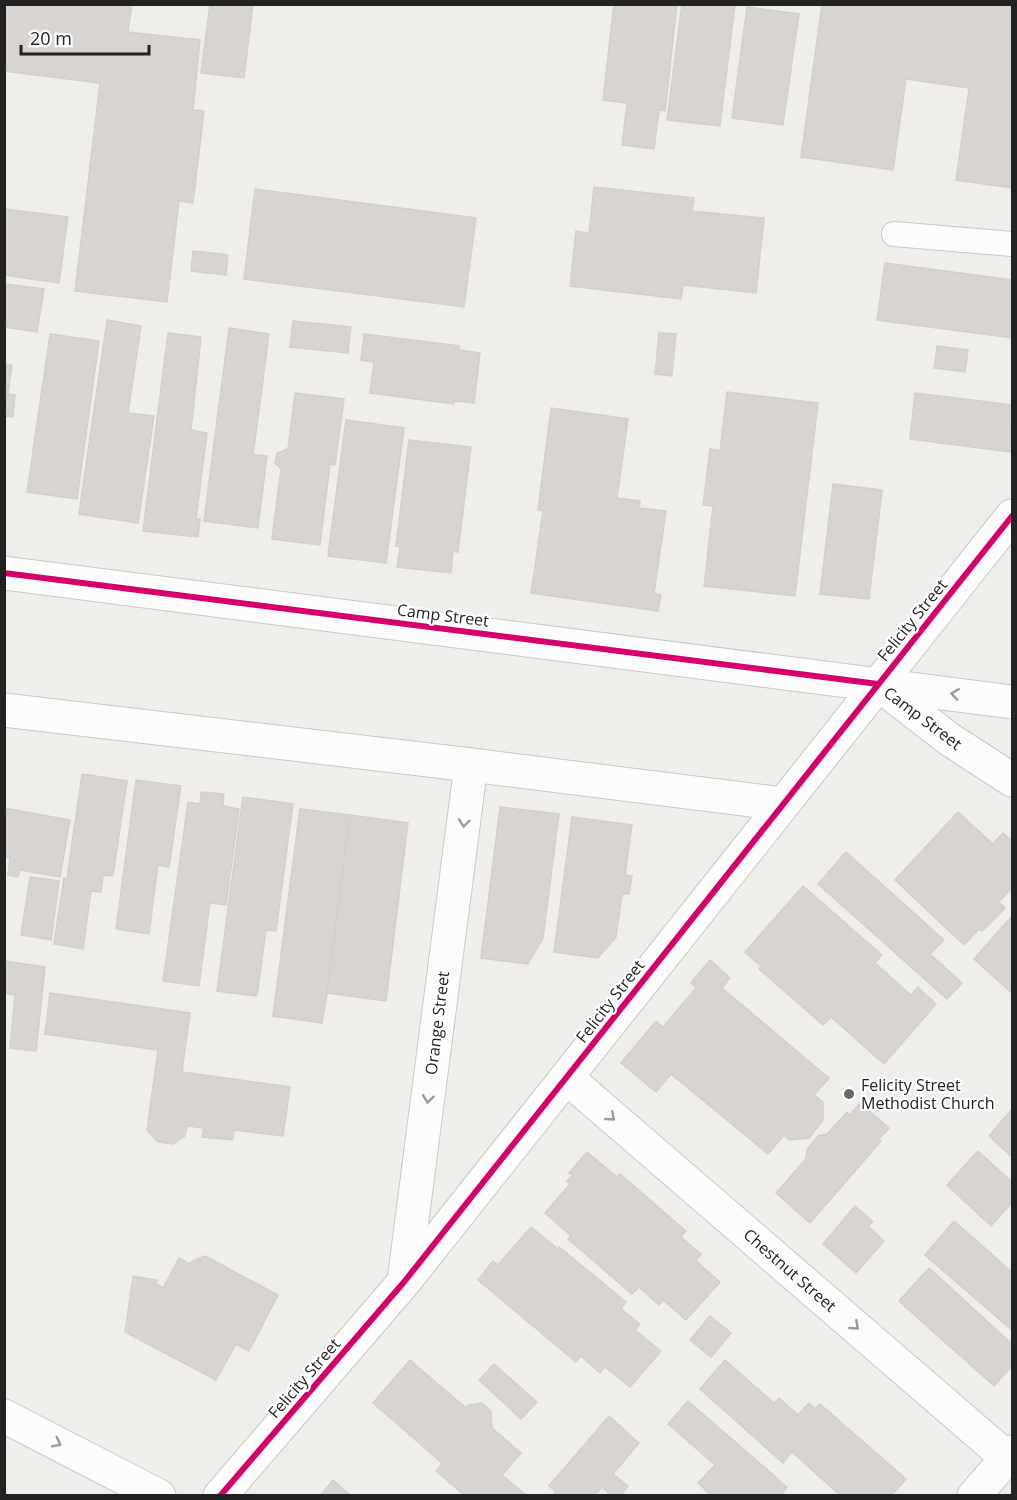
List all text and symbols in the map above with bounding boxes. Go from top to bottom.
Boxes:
scale bar [21,18,148,56]
text: 20 m [30,26,72,50]
street label: Felicity Street [872,574,952,666]
street label: Camp Street [396,598,490,632]
street label: Camp Street [879,681,967,755]
one-way arrow [950,689,959,701]
one-way arrow [458,818,470,827]
street label: Felicity Street [571,955,650,1047]
street label: Orange Street [420,970,454,1076]
place label: Felicity Street Methodist Church [861,1074,995,1114]
marker: Felicity Street Methodist Church [842,1087,856,1101]
one-way arrow [422,1095,434,1104]
one-way arrow [604,1110,615,1121]
street label: Chestnut Street [739,1224,841,1317]
one-way arrow [848,1319,858,1330]
street label: Felicity Street [263,1333,345,1423]
one-way arrow [50,1436,61,1447]

